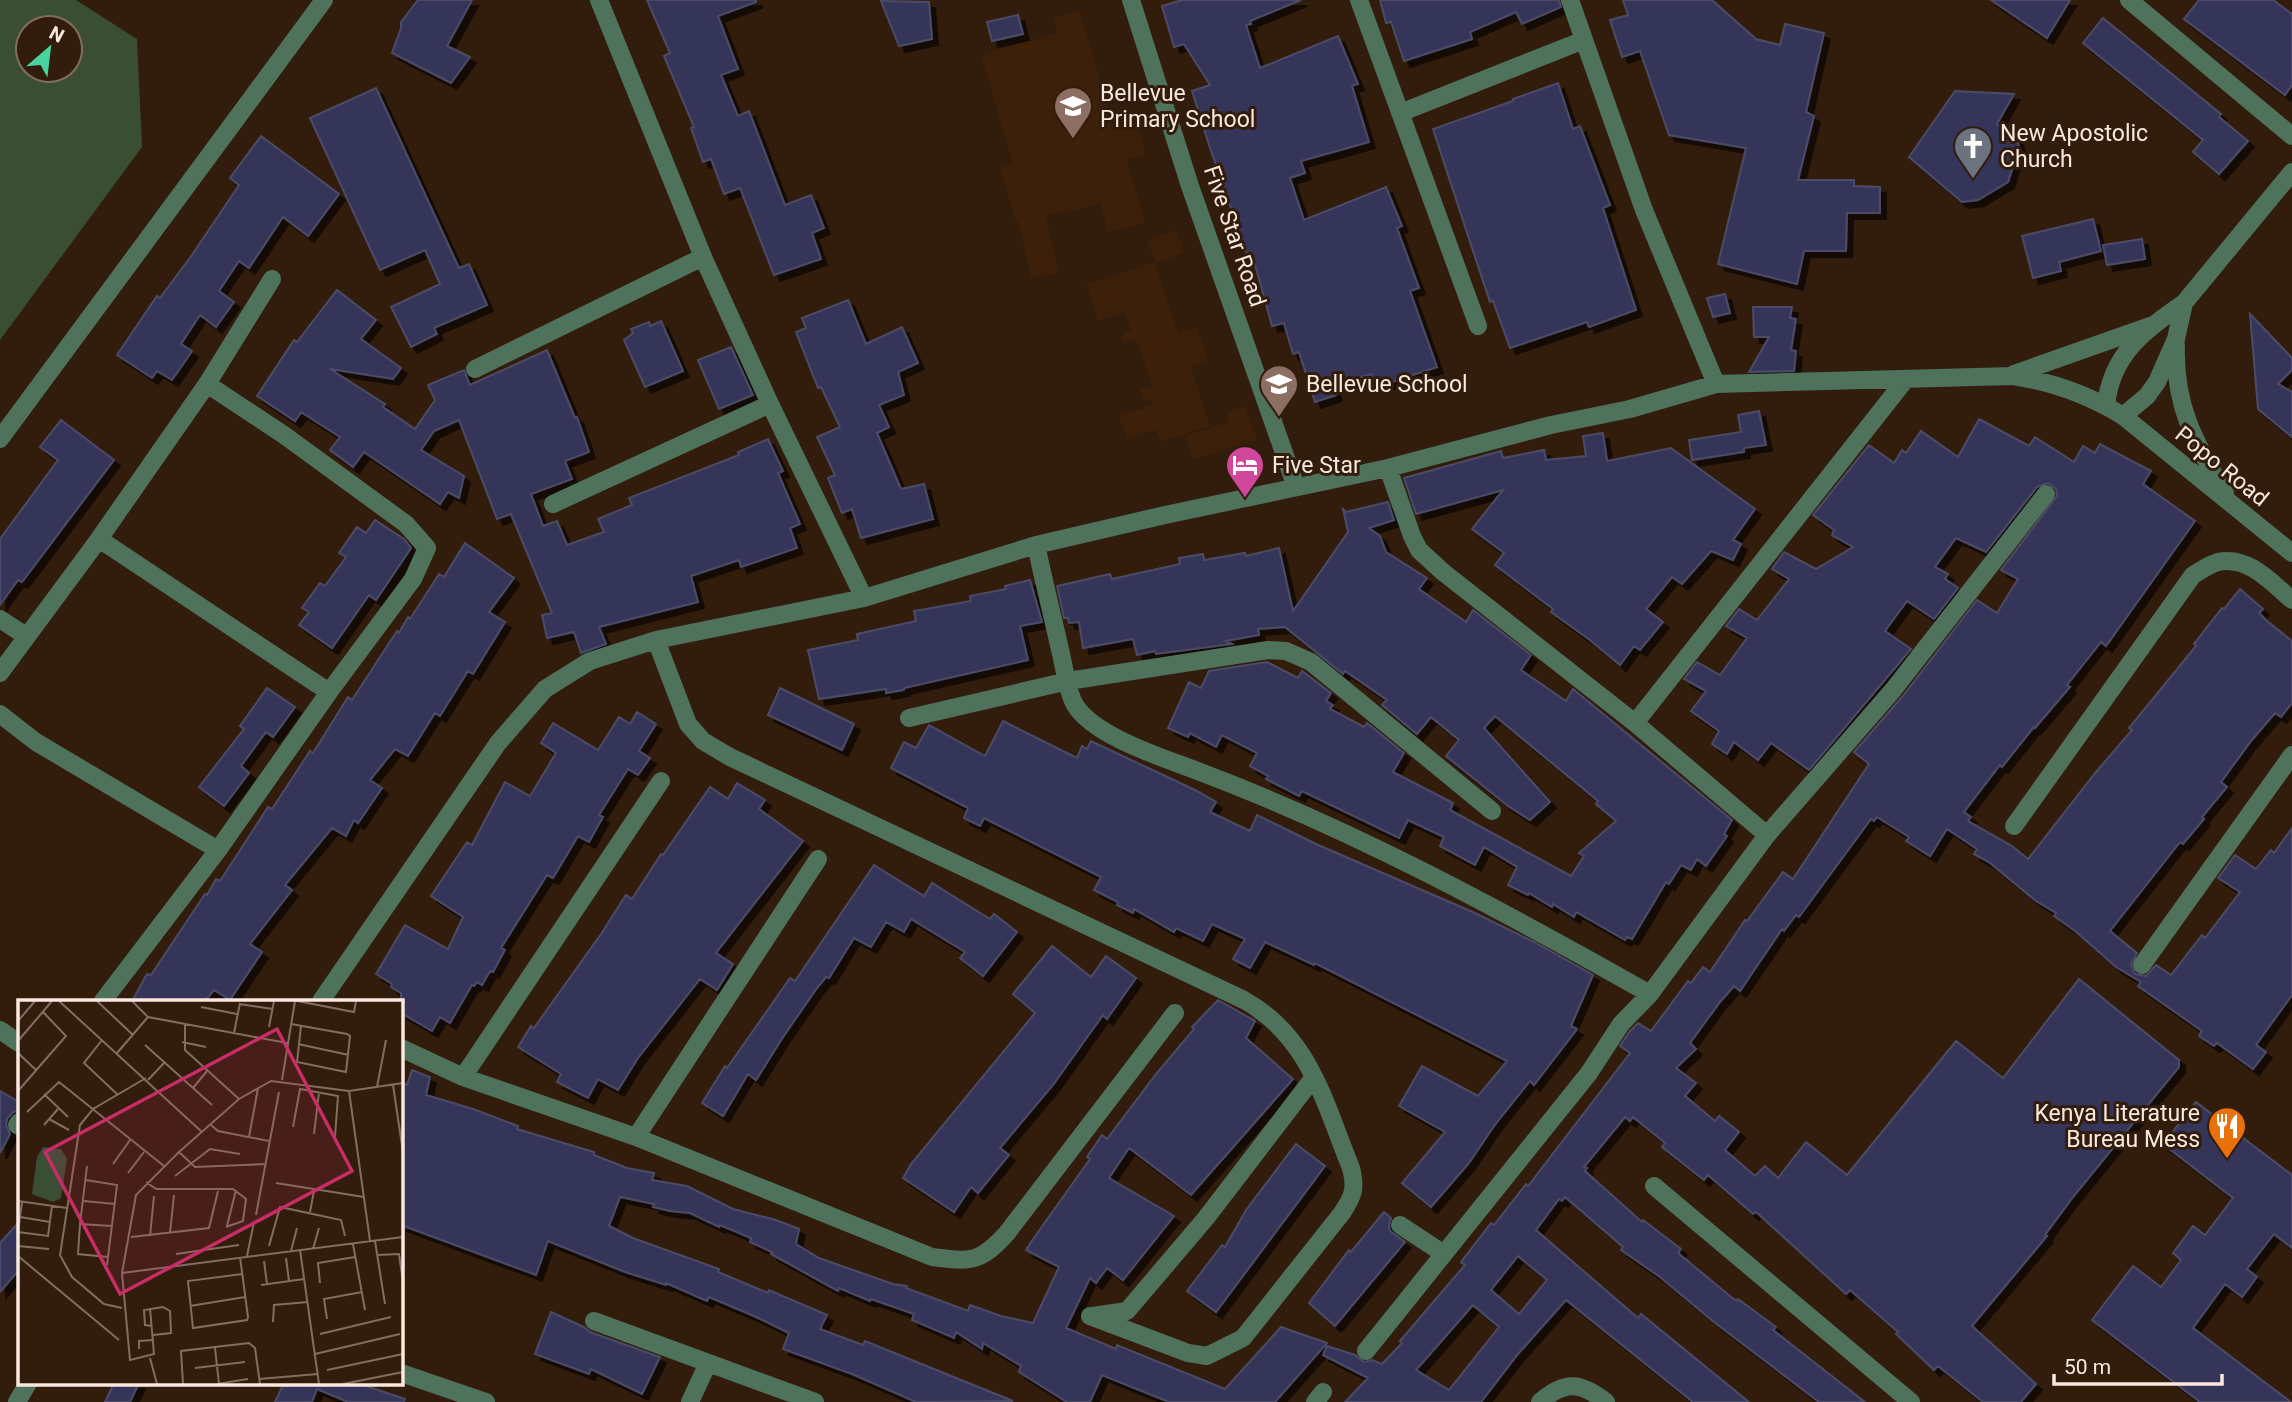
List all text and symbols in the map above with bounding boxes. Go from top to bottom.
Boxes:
north arrow [14,14,84,84]
text: N [45,21,68,48]
place label: Bellevue Primary School [1100,80,1255,133]
school or university icon: Bellevue Primary School [1052,85,1094,140]
place label: New Apostolic Church [2000,120,2148,173]
church icon: New Apostolic Church [1952,125,1994,180]
street label: Five Star Road [1198,162,1271,310]
school or university icon: Bellevue School [1258,363,1300,418]
place label: Bellevue School [1306,371,1468,398]
street label: Popo Road [2170,421,2274,512]
hotel icon: Five Star [1224,444,1266,499]
place label: Five Star [1272,452,1361,479]
inset map [18,1000,402,1384]
place label: Kenya Literature Bureau Mess [2034,1100,2200,1153]
restaurant icon: Kenya Literature Bureau Mess [2206,1105,2248,1160]
scale bar [2054,1342,2222,1386]
text: 50 m [2064,1355,2111,1379]

